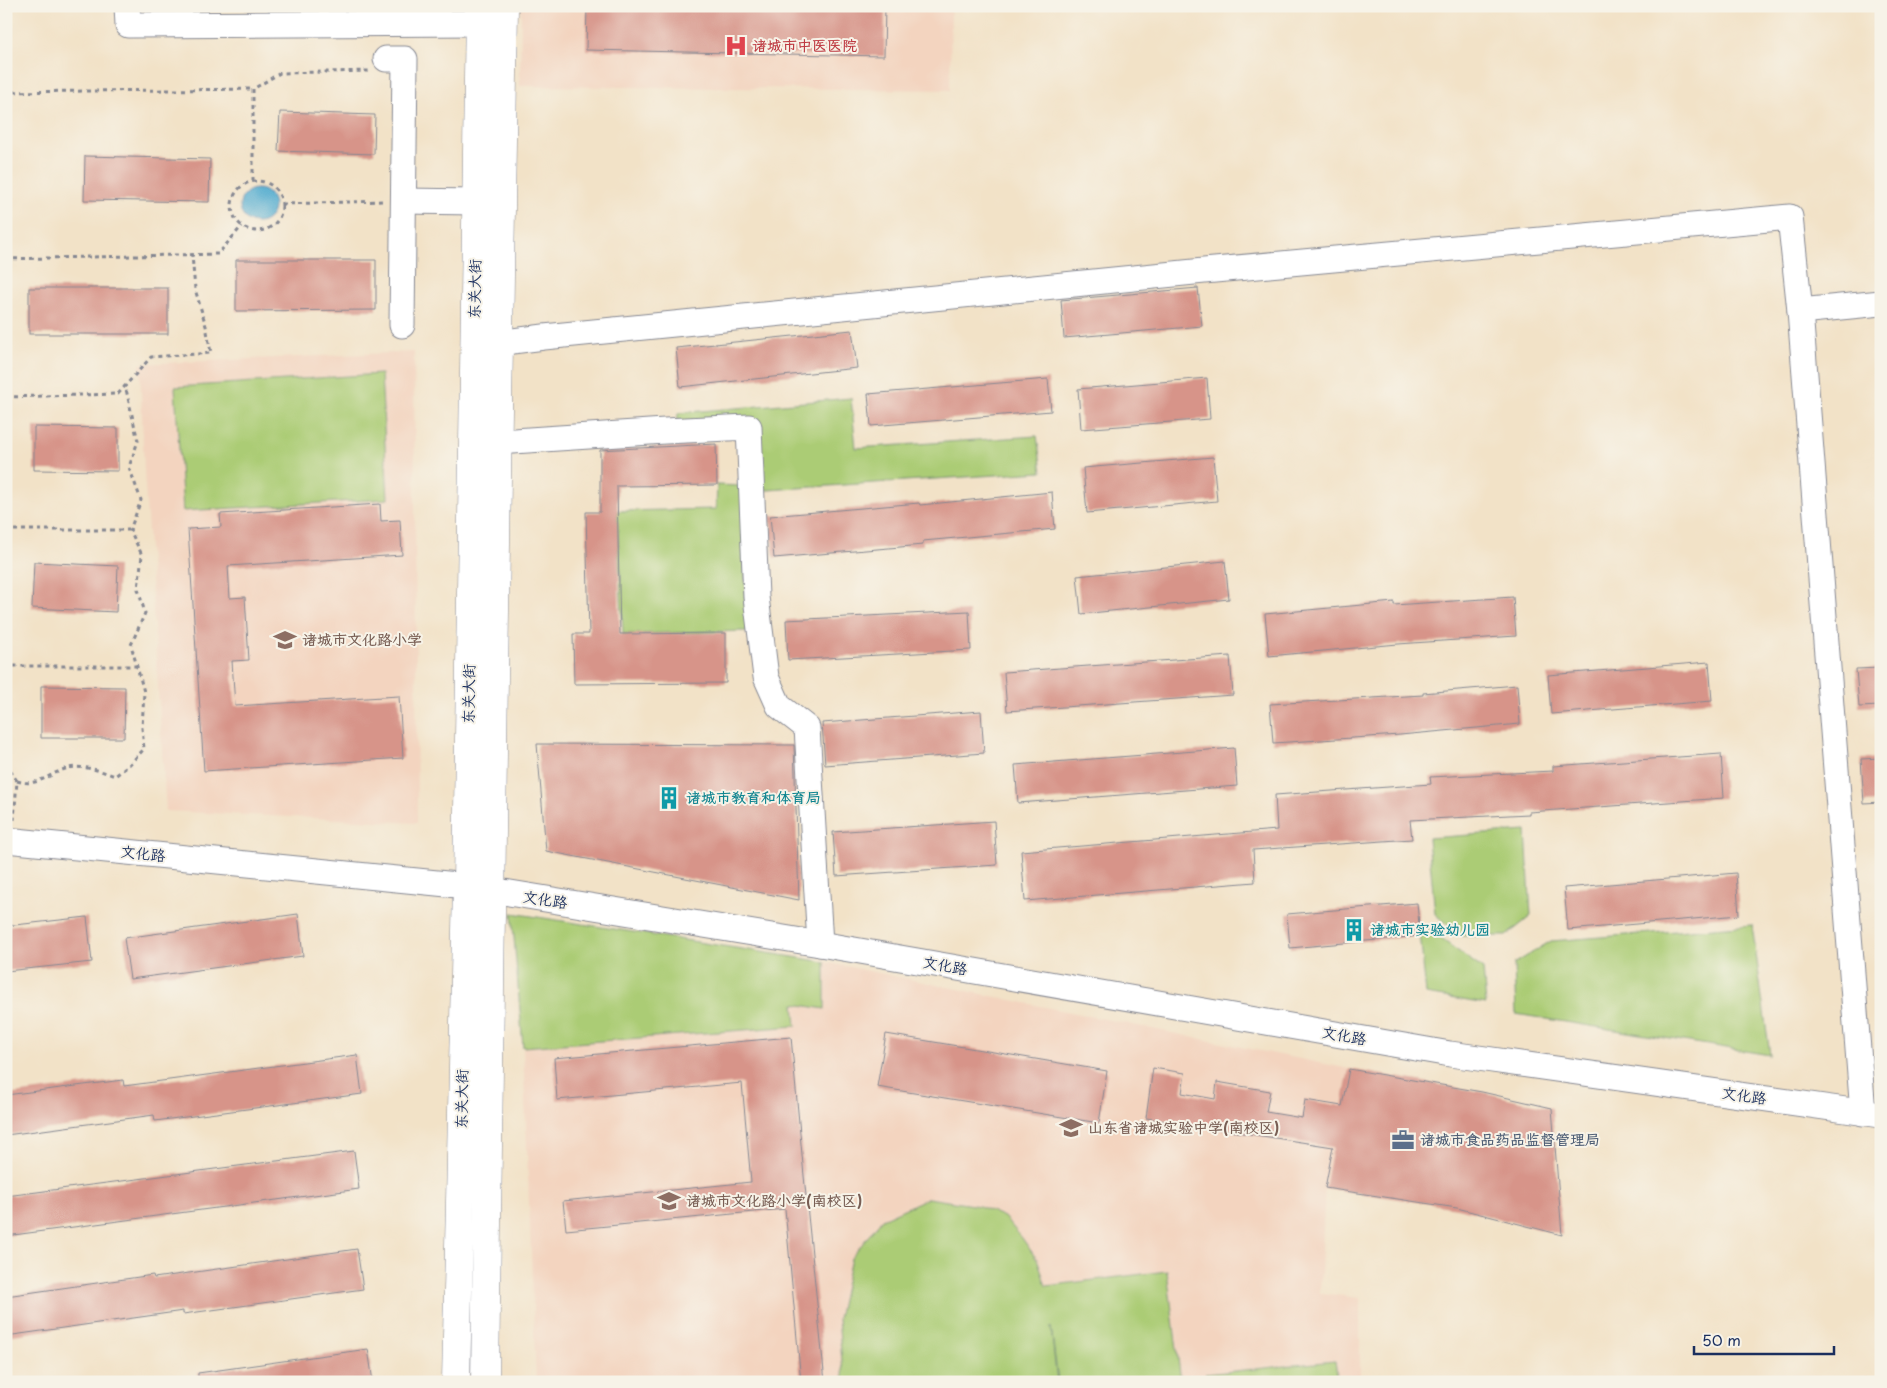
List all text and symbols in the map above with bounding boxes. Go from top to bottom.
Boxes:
hospital icon: 诸城市中医医院 [723,33,749,59]
place label: 诸城市中医医院 [752,33,857,56]
street label: 东关大街 [461,259,486,319]
school or university icon: 诸城市文化路小学 [272,627,298,653]
place label: 诸城市文化路小学 [302,627,422,650]
street label: 东关大街 [455,664,480,724]
building icon: 诸城市教育和体育局 [656,785,682,811]
place label: 诸城市教育和体育局 [686,785,821,808]
street label: 文化路 [120,839,167,866]
street label: 文化路 [521,884,569,913]
building icon: 诸城市实验幼儿园 [1341,917,1367,943]
place label: 诸城市实验幼儿园 [1370,917,1490,940]
street label: 文化路 [921,949,969,980]
street label: 文化路 [1320,1019,1368,1050]
street label: 东关大街 [448,1069,473,1129]
street label: 文化路 [1720,1080,1768,1109]
school or university icon: 山东省诸城实验中学(南校区) [1058,1115,1084,1141]
place label: 山东省诸城实验中学(南校区) [1088,1115,1279,1138]
office icon: 诸城市食品药品监督管理局 [1390,1127,1416,1153]
place label: 诸城市食品药品监督管理局 [1420,1127,1600,1150]
school or university icon: 诸城市文化路小学(南校区) [656,1188,682,1214]
place label: 诸城市文化路小学(南校区) [686,1188,862,1211]
scale bar [1694,1323,1834,1355]
text: 50 m [1702,1328,1741,1351]

